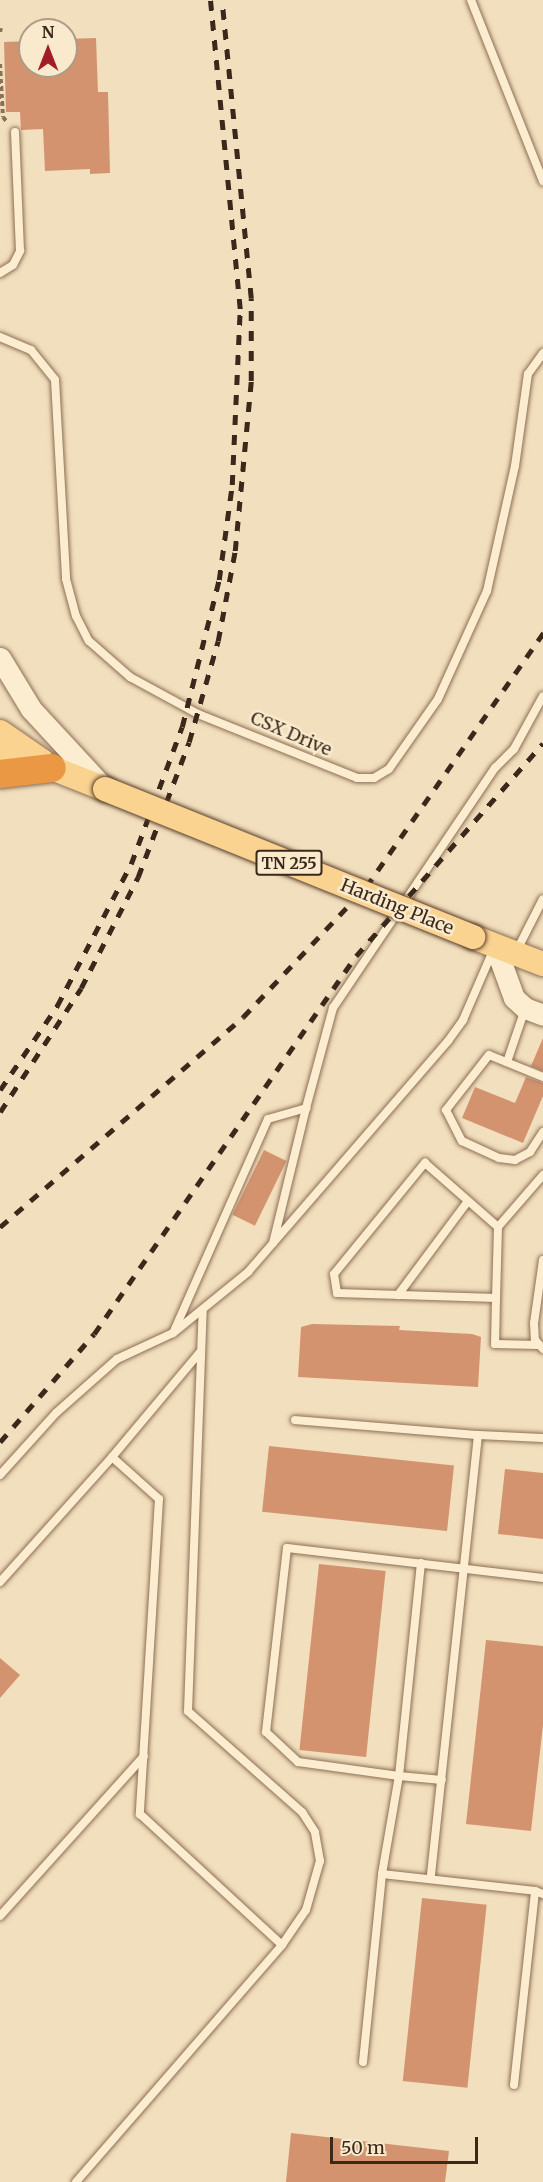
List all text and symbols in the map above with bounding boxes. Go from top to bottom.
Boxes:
north arrow [18,18,78,78]
text: N [42,22,54,42]
street label: CSX Drive [247,707,335,761]
road number: TN 255 [254,850,324,876]
street label: Harding Place [337,874,457,940]
scale bar [333,2125,482,2163]
text: 50 m [341,2136,385,2159]

